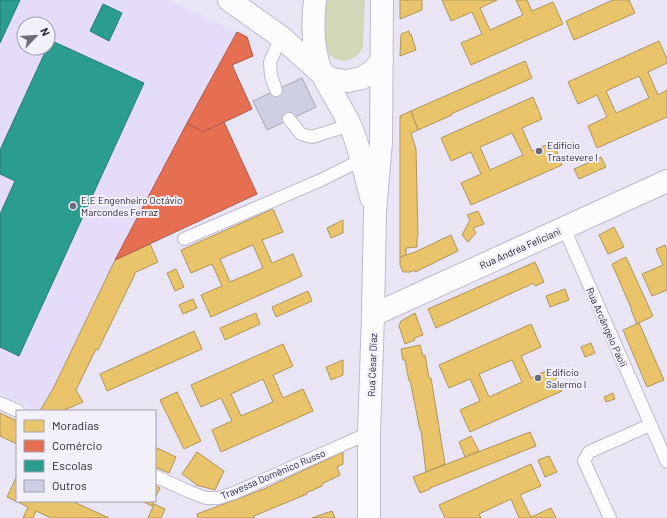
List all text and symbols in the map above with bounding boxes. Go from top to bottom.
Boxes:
north arrow [16,16,56,56]
text: N [38,25,53,38]
place label: Edifício Trastevere I [547,139,598,163]
marker: Edifício Trastevere I [534,146,544,156]
place label: E.E Engenheiro Octávio Marcondes Ferraz [81,194,182,218]
marker: E.E Engenheiro Octávio Marcondes Ferraz [68,201,78,211]
street label: Rua Andréa Feliciani [478,225,562,271]
street label: Rua Arcângelo Paoli [584,285,630,369]
street label: Rua César Diaz [365,332,379,397]
place label: Edifício Salermo I [546,366,586,390]
marker: Edifício Salermo I [533,373,543,383]
legend [16,410,156,502]
text: Moradias [52,418,99,432]
text: Comércio [52,438,102,452]
street label: Travessa Domênico Russo [219,447,327,501]
text: Escolas [52,458,93,472]
text: Outros [52,478,87,492]

